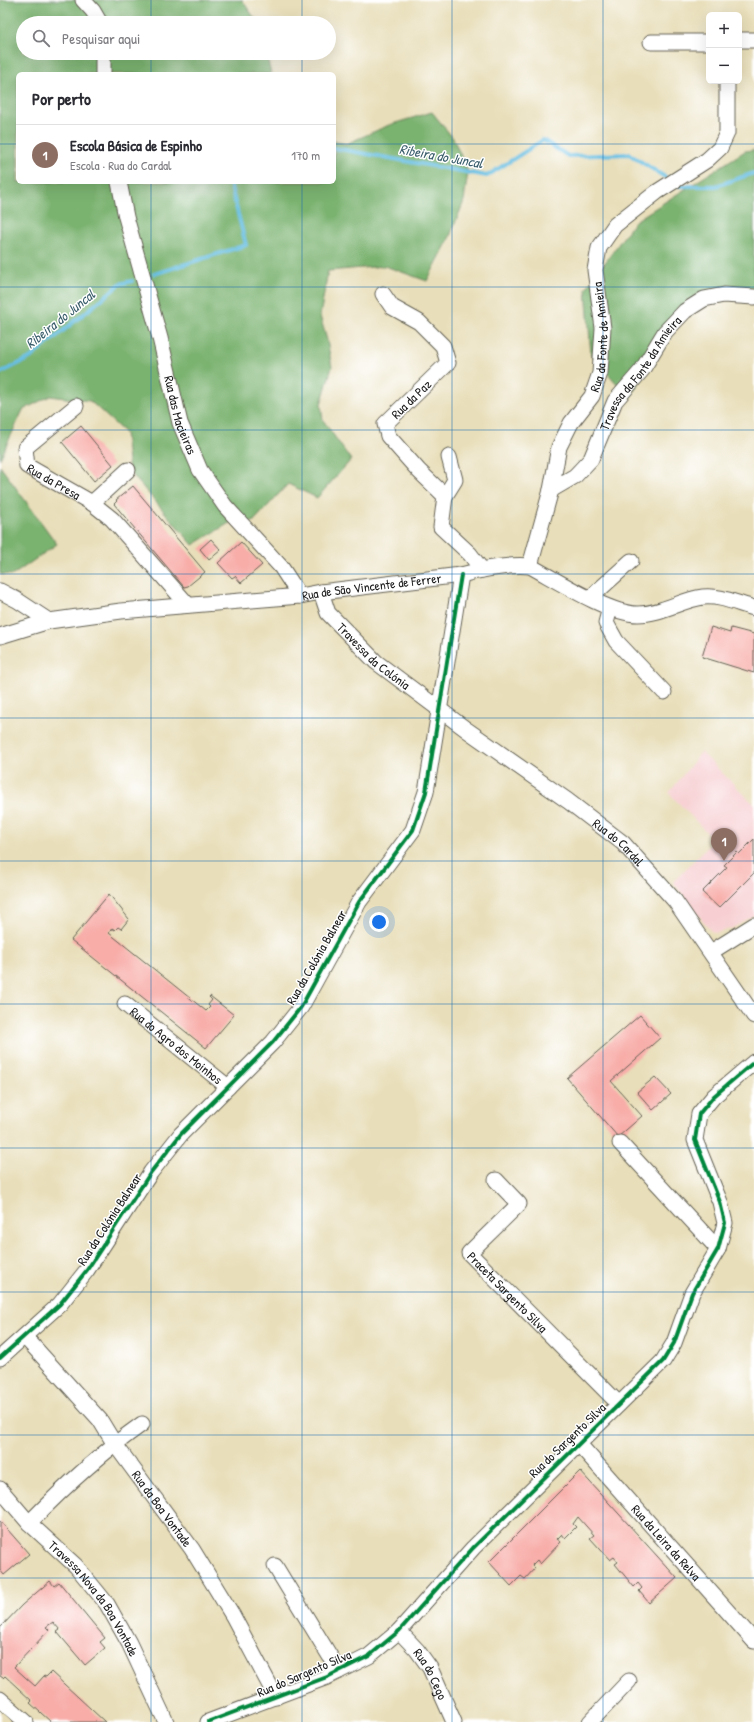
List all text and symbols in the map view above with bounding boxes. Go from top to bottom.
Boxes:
map controls [706,12,742,84]
button: + [706,12,742,48]
search box [16,16,336,60]
icon: search [30,27,52,49]
text: Pesquisar aqui [62,28,140,49]
button: − [706,48,742,84]
text: Por perto [32,87,91,110]
text: Escola Básica de Espinho [70,135,202,156]
water label: Ribeira do Juncal [398,139,485,172]
text: 1 [43,146,47,164]
text: 170 m [291,146,320,164]
text: Escola · Rua do Cardal [70,156,172,174]
street label: Rua da Fonte de Amieira [585,281,612,394]
water label: Ribeira do Juncal [21,284,99,352]
street label: Travessa da Fonte da Amieira [595,312,685,433]
street label: Rua das Macieiras [160,374,201,457]
street label: Rua da Paz [387,375,435,423]
street label: Rua da Presa [24,459,84,504]
street label: Rua de São Vincente de Ferrer [301,568,442,604]
street label: Travessa da Colónia [333,618,414,694]
street label: Rua do Cardal [589,814,649,870]
pin: 1 [711,828,737,861]
street label: Rua da Colónia Balnear [282,906,350,1008]
your location [369,912,389,932]
street label: Rua do Agro dos Moinhos [126,1003,226,1088]
street label: Rua da Colónia Balnear [72,1169,146,1269]
street label: Praceta Sargento Silva [463,1247,552,1336]
street label: Rua do Sargento Silva [525,1399,609,1481]
street label: Rua da Boa Vontade [128,1467,196,1550]
street label: Rua da Leira da Relva [628,1500,705,1584]
street label: Travessa Nova da Boa Vontade [45,1536,143,1659]
street label: Rua do Sargento Silva [254,1645,354,1701]
street label: Rua do Cego [410,1645,452,1702]

